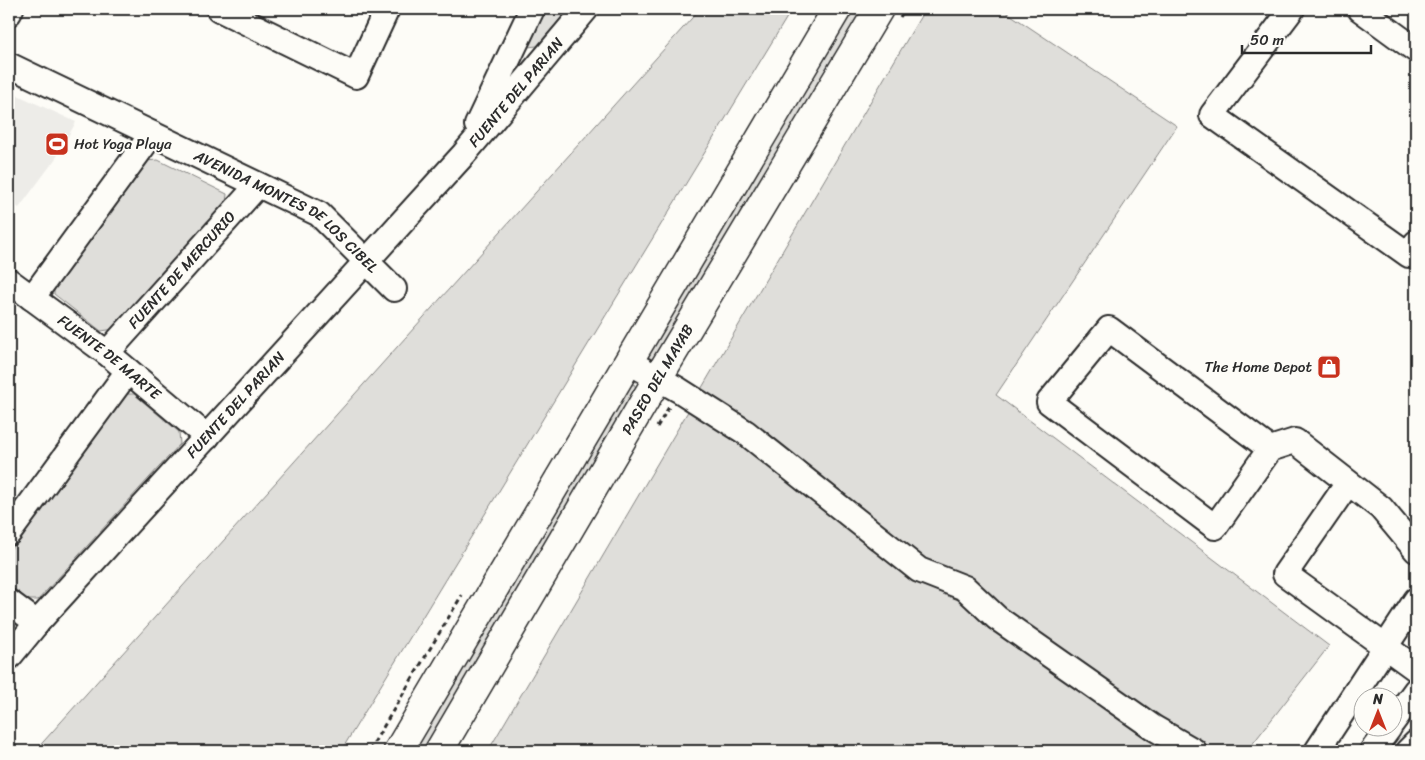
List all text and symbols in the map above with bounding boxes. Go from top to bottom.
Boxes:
scale bar [1242,22,1371,54]
text: 50 m [1250,27,1285,53]
street label: FUENTE DEL PARIAN [462,31,570,153]
sports icon: Hot Yoga Playa [44,131,70,157]
place label: Hot Yoga Playa [74,131,172,157]
street label: AVENIDA MONTES DE LOS CIBEL [189,142,384,279]
street label: FUENTE DE MERCURIO [121,204,242,335]
street label: FUENTE DE MARTE [52,308,168,407]
street label: PASEO DEL MAYAB [614,319,701,440]
street label: FUENTE DEL PARIAN [180,345,292,464]
place label: The Home Depot [1205,354,1312,380]
shop icon: The Home Depot [1316,354,1342,380]
text: N [1372,687,1383,712]
north arrow [1352,688,1402,738]

